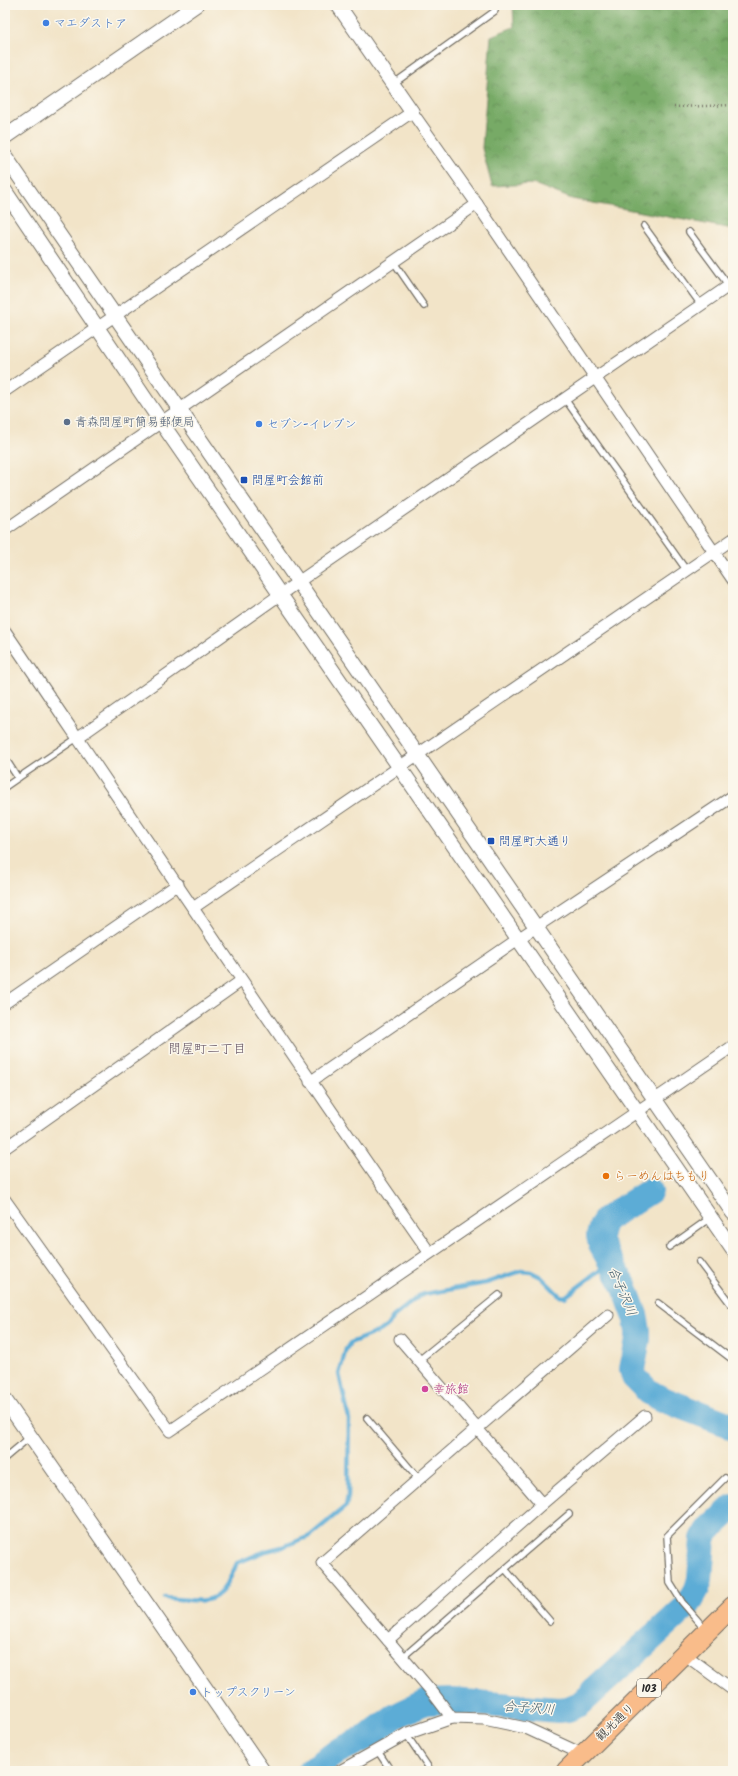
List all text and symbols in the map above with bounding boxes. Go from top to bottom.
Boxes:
place label: マエダストア [54,14,127,33]
marker: マエダストア [41,18,51,28]
place label: 青森問屋町簡易郵便局 [75,413,195,432]
place label: セブン-イレブン [267,415,357,434]
marker: 青森問屋町簡易郵便局 [62,417,72,427]
marker: セブン-イレブン [254,419,264,429]
place label: 問屋町会館前 [252,471,324,490]
marker: 問屋町会館前 [239,475,249,485]
place label: 問屋町大通り [499,832,571,851]
marker: 問屋町大通り [486,836,496,846]
district label: 問屋町二丁目 [168,1039,246,1060]
place label: らーめんはちもり [614,1167,710,1186]
marker: らーめんはちもり [601,1171,611,1181]
water label: 合子沢川 [602,1264,641,1320]
place label: 幸旅館 [433,1380,469,1399]
marker: 幸旅館 [420,1384,430,1394]
road number: 103 [637,1679,661,1697]
place label: トップスクリーン [201,1683,296,1702]
marker: トップスクリーン [188,1687,198,1697]
water label: 合子沢川 [502,1696,556,1721]
street label: 観光通り [591,1699,639,1746]

